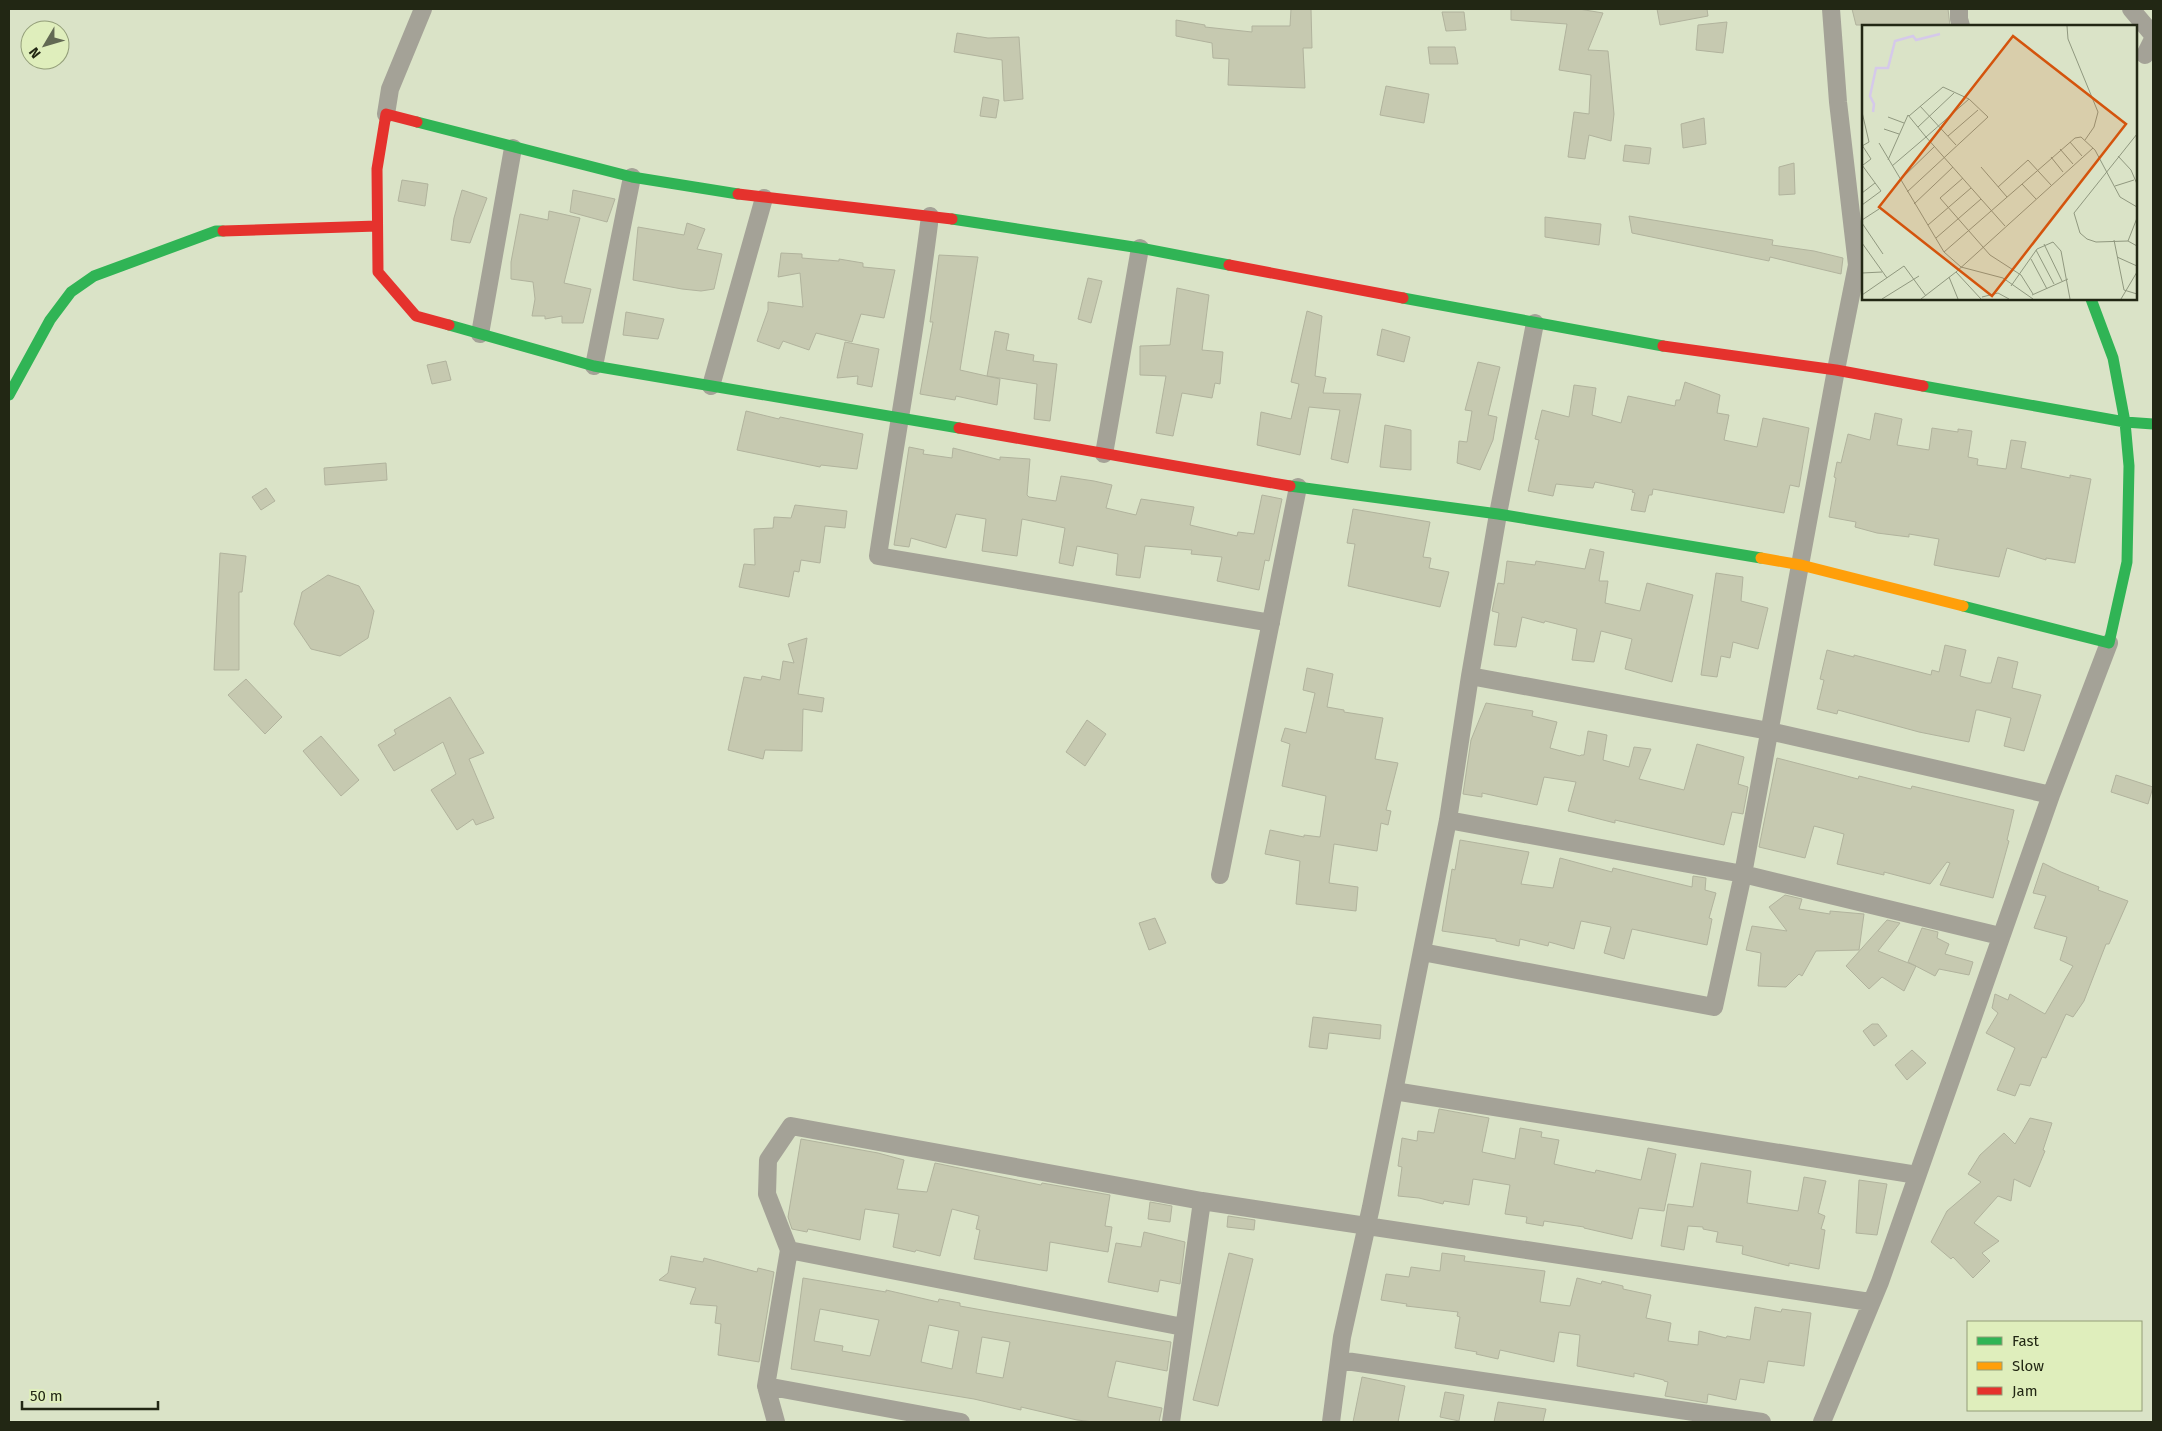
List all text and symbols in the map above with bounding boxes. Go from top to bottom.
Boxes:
north arrow [20,20,70,70]
inset map [1862,25,2137,300]
text: N [26,44,45,62]
legend [1967,1321,2142,1411]
text: Fast [2012,1332,2039,1350]
text: Slow [2012,1357,2044,1375]
scale bar [22,1378,159,1410]
text: Jam [2012,1382,2038,1400]
text: 50 m [30,1387,63,1405]

